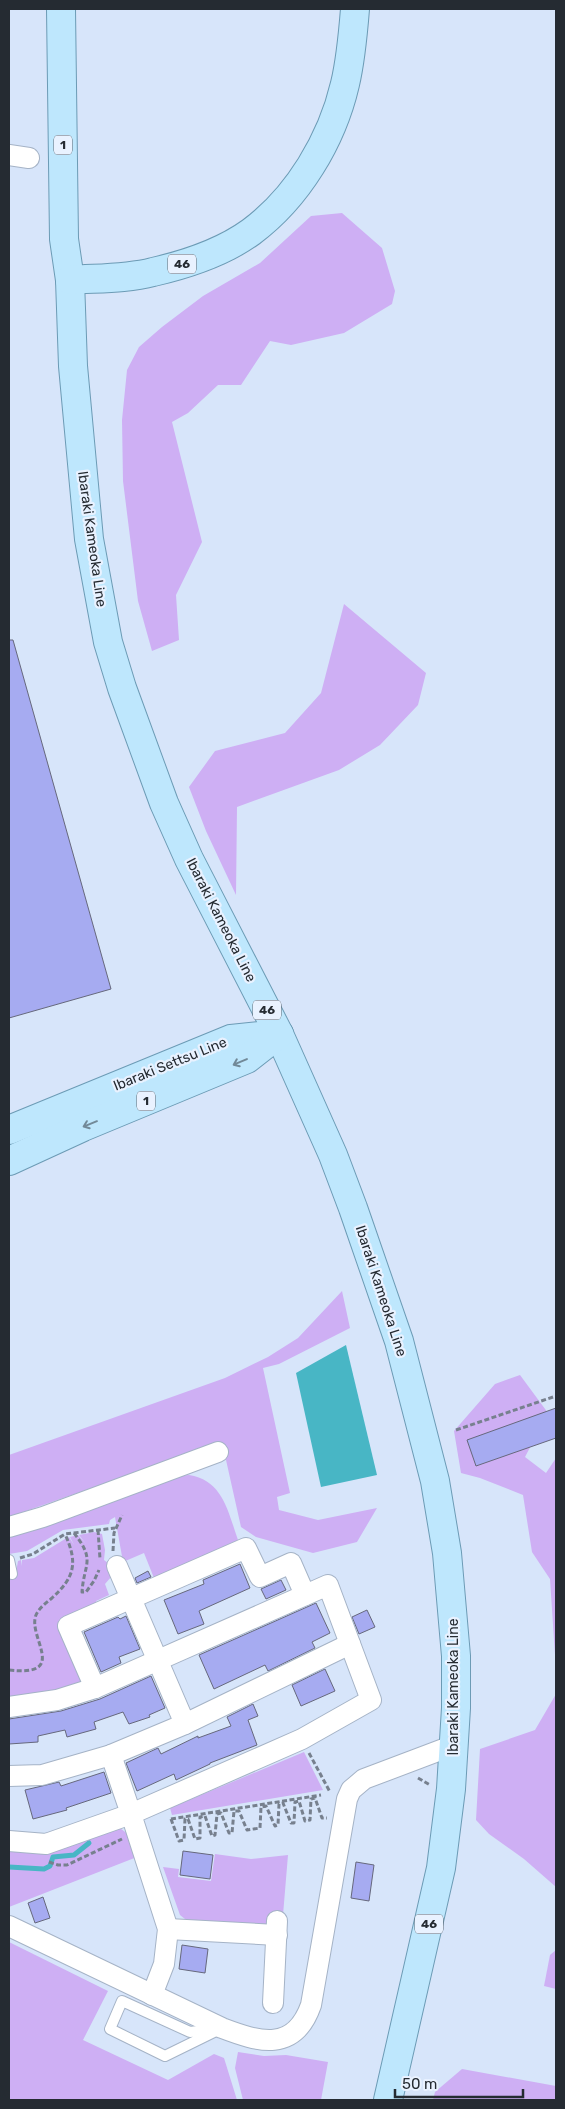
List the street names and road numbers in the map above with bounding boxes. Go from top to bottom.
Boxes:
road number: 1 [54,136,72,154]
road number: 46 [168,254,196,274]
street label: Ibaraki Kameoka Line [74,470,110,608]
street label: Ibaraki Kameoka Line [182,855,260,985]
road number: 46 [253,1000,281,1020]
street label: Ibaraki Settsu Line [111,1033,229,1095]
road number: 1 [137,1092,155,1110]
street label: Ibaraki Kameoka Line [352,1223,410,1359]
street label: Ibaraki Kameoka Line [445,1618,462,1756]
road number: 46 [415,1915,443,1934]

